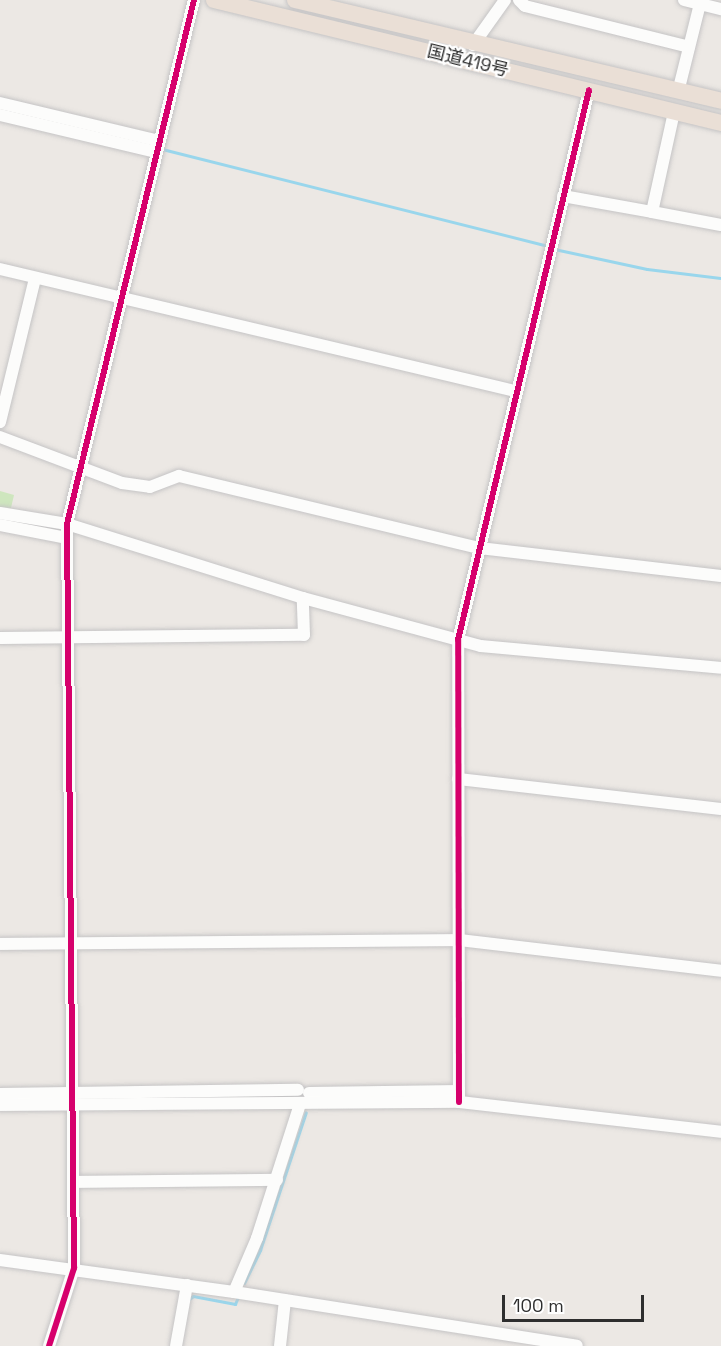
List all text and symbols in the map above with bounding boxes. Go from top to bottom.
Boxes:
street label: 国道419号 [425,40,511,82]
scale bar [505,1283,648,1321]
text: 100 m [513,1294,564,1317]

